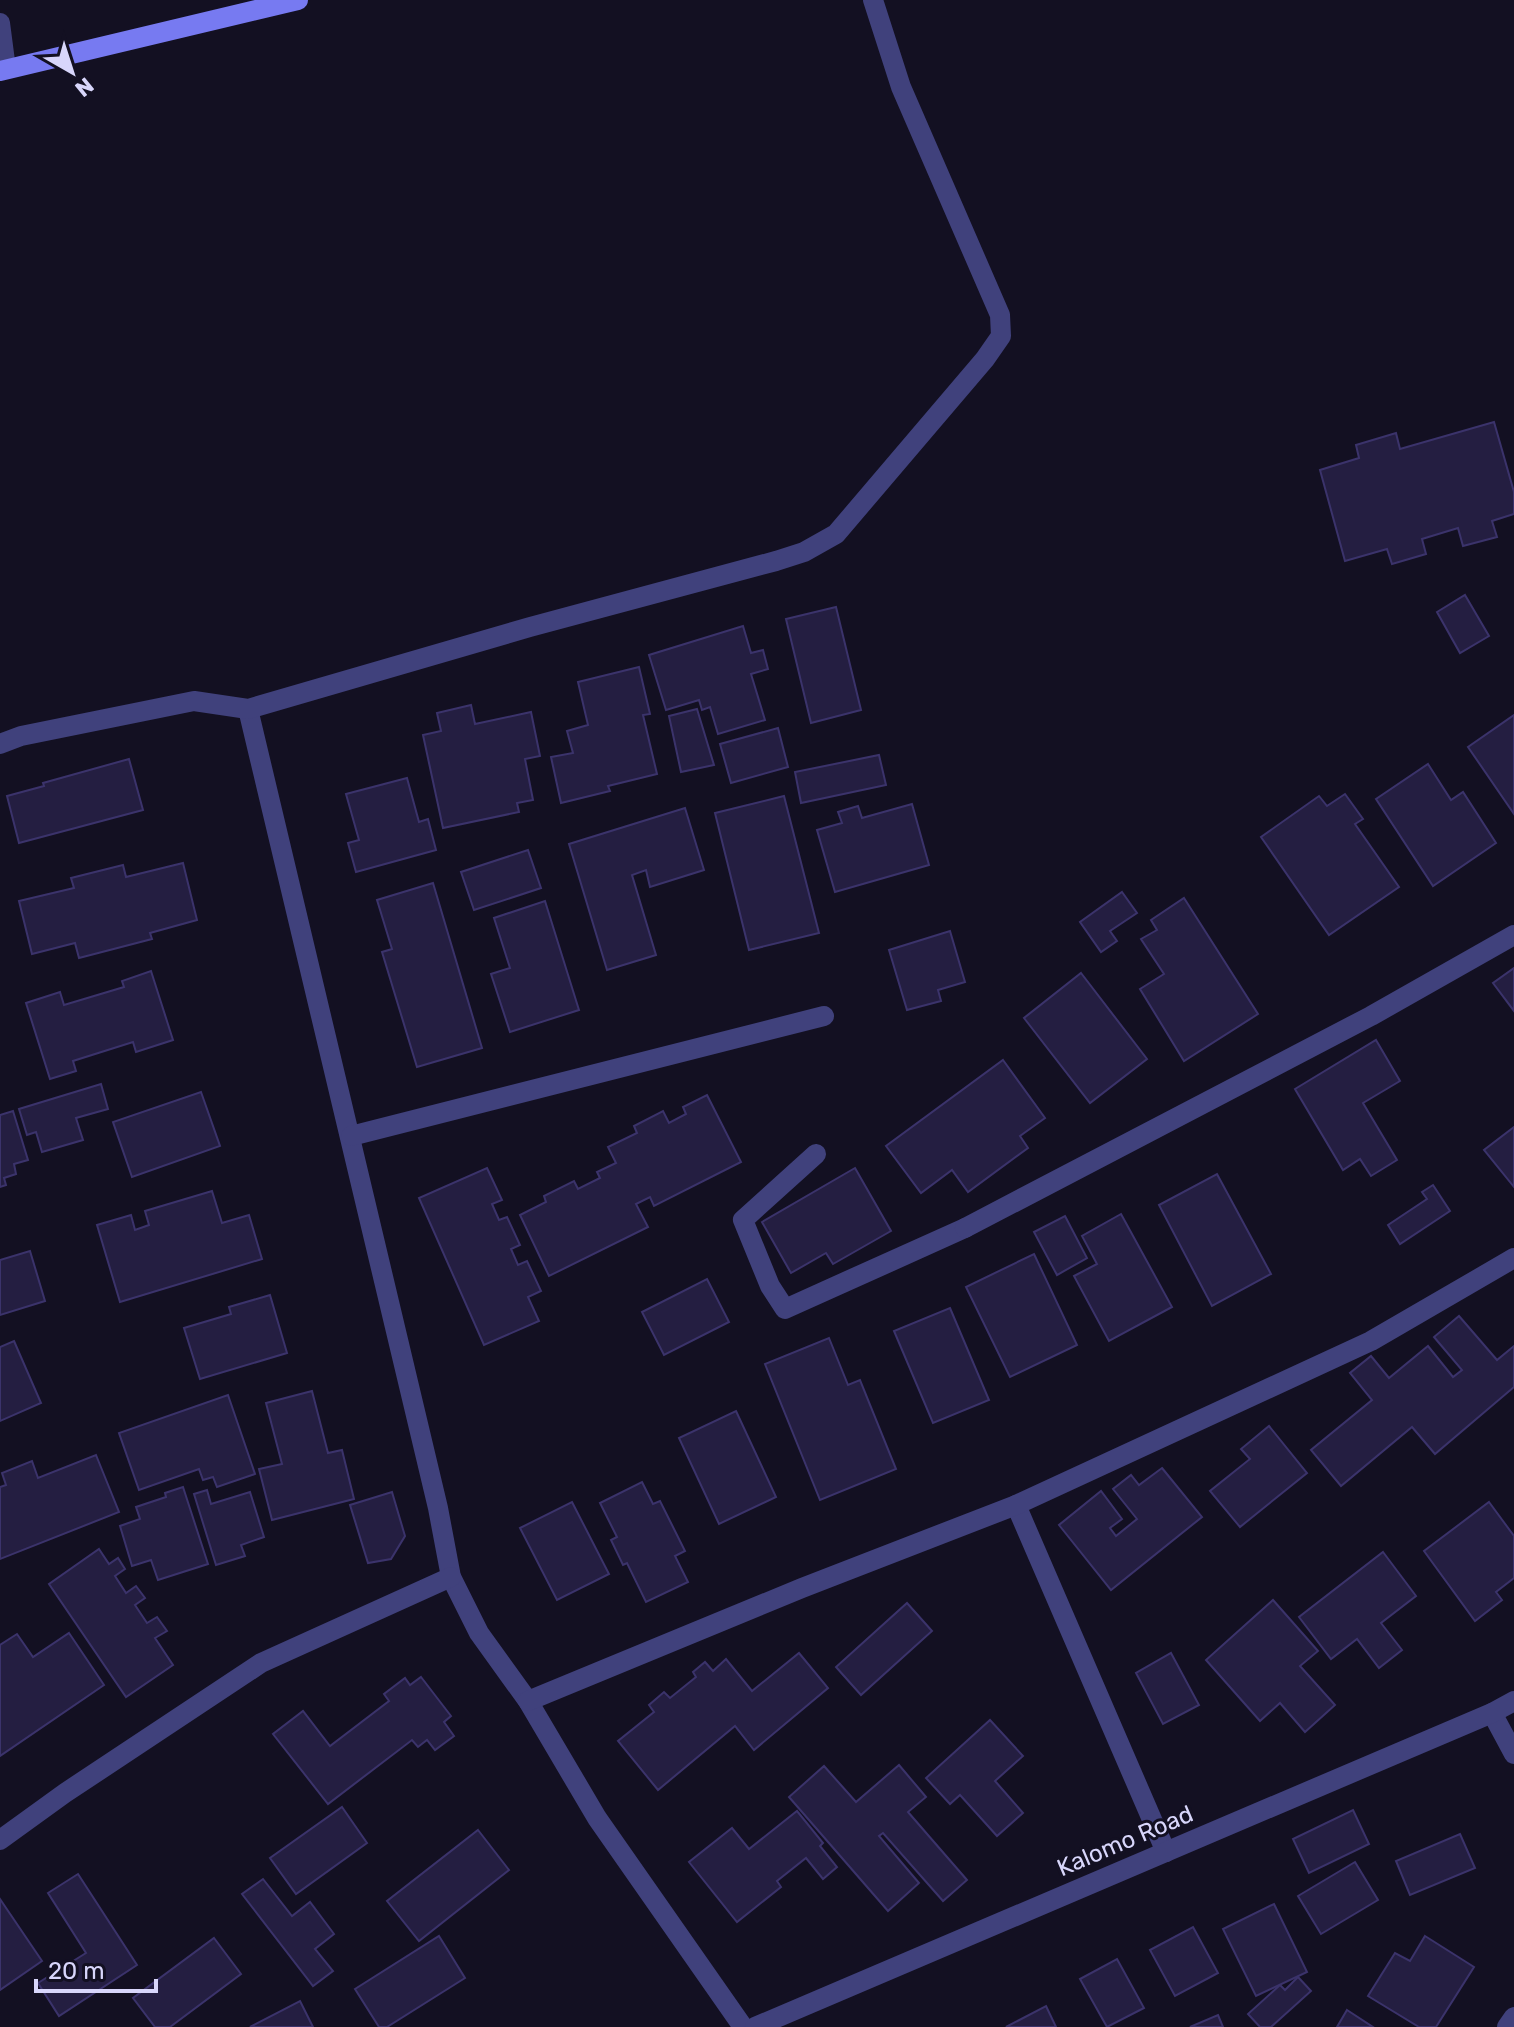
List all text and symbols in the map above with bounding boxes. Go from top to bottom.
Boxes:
north arrow [32,32,112,112]
text: N [70,72,99,103]
street label: Kalomo Road [1053,1800,1197,1882]
scale bar [36,1943,156,1993]
text: 20 m [48,1957,105,1985]

